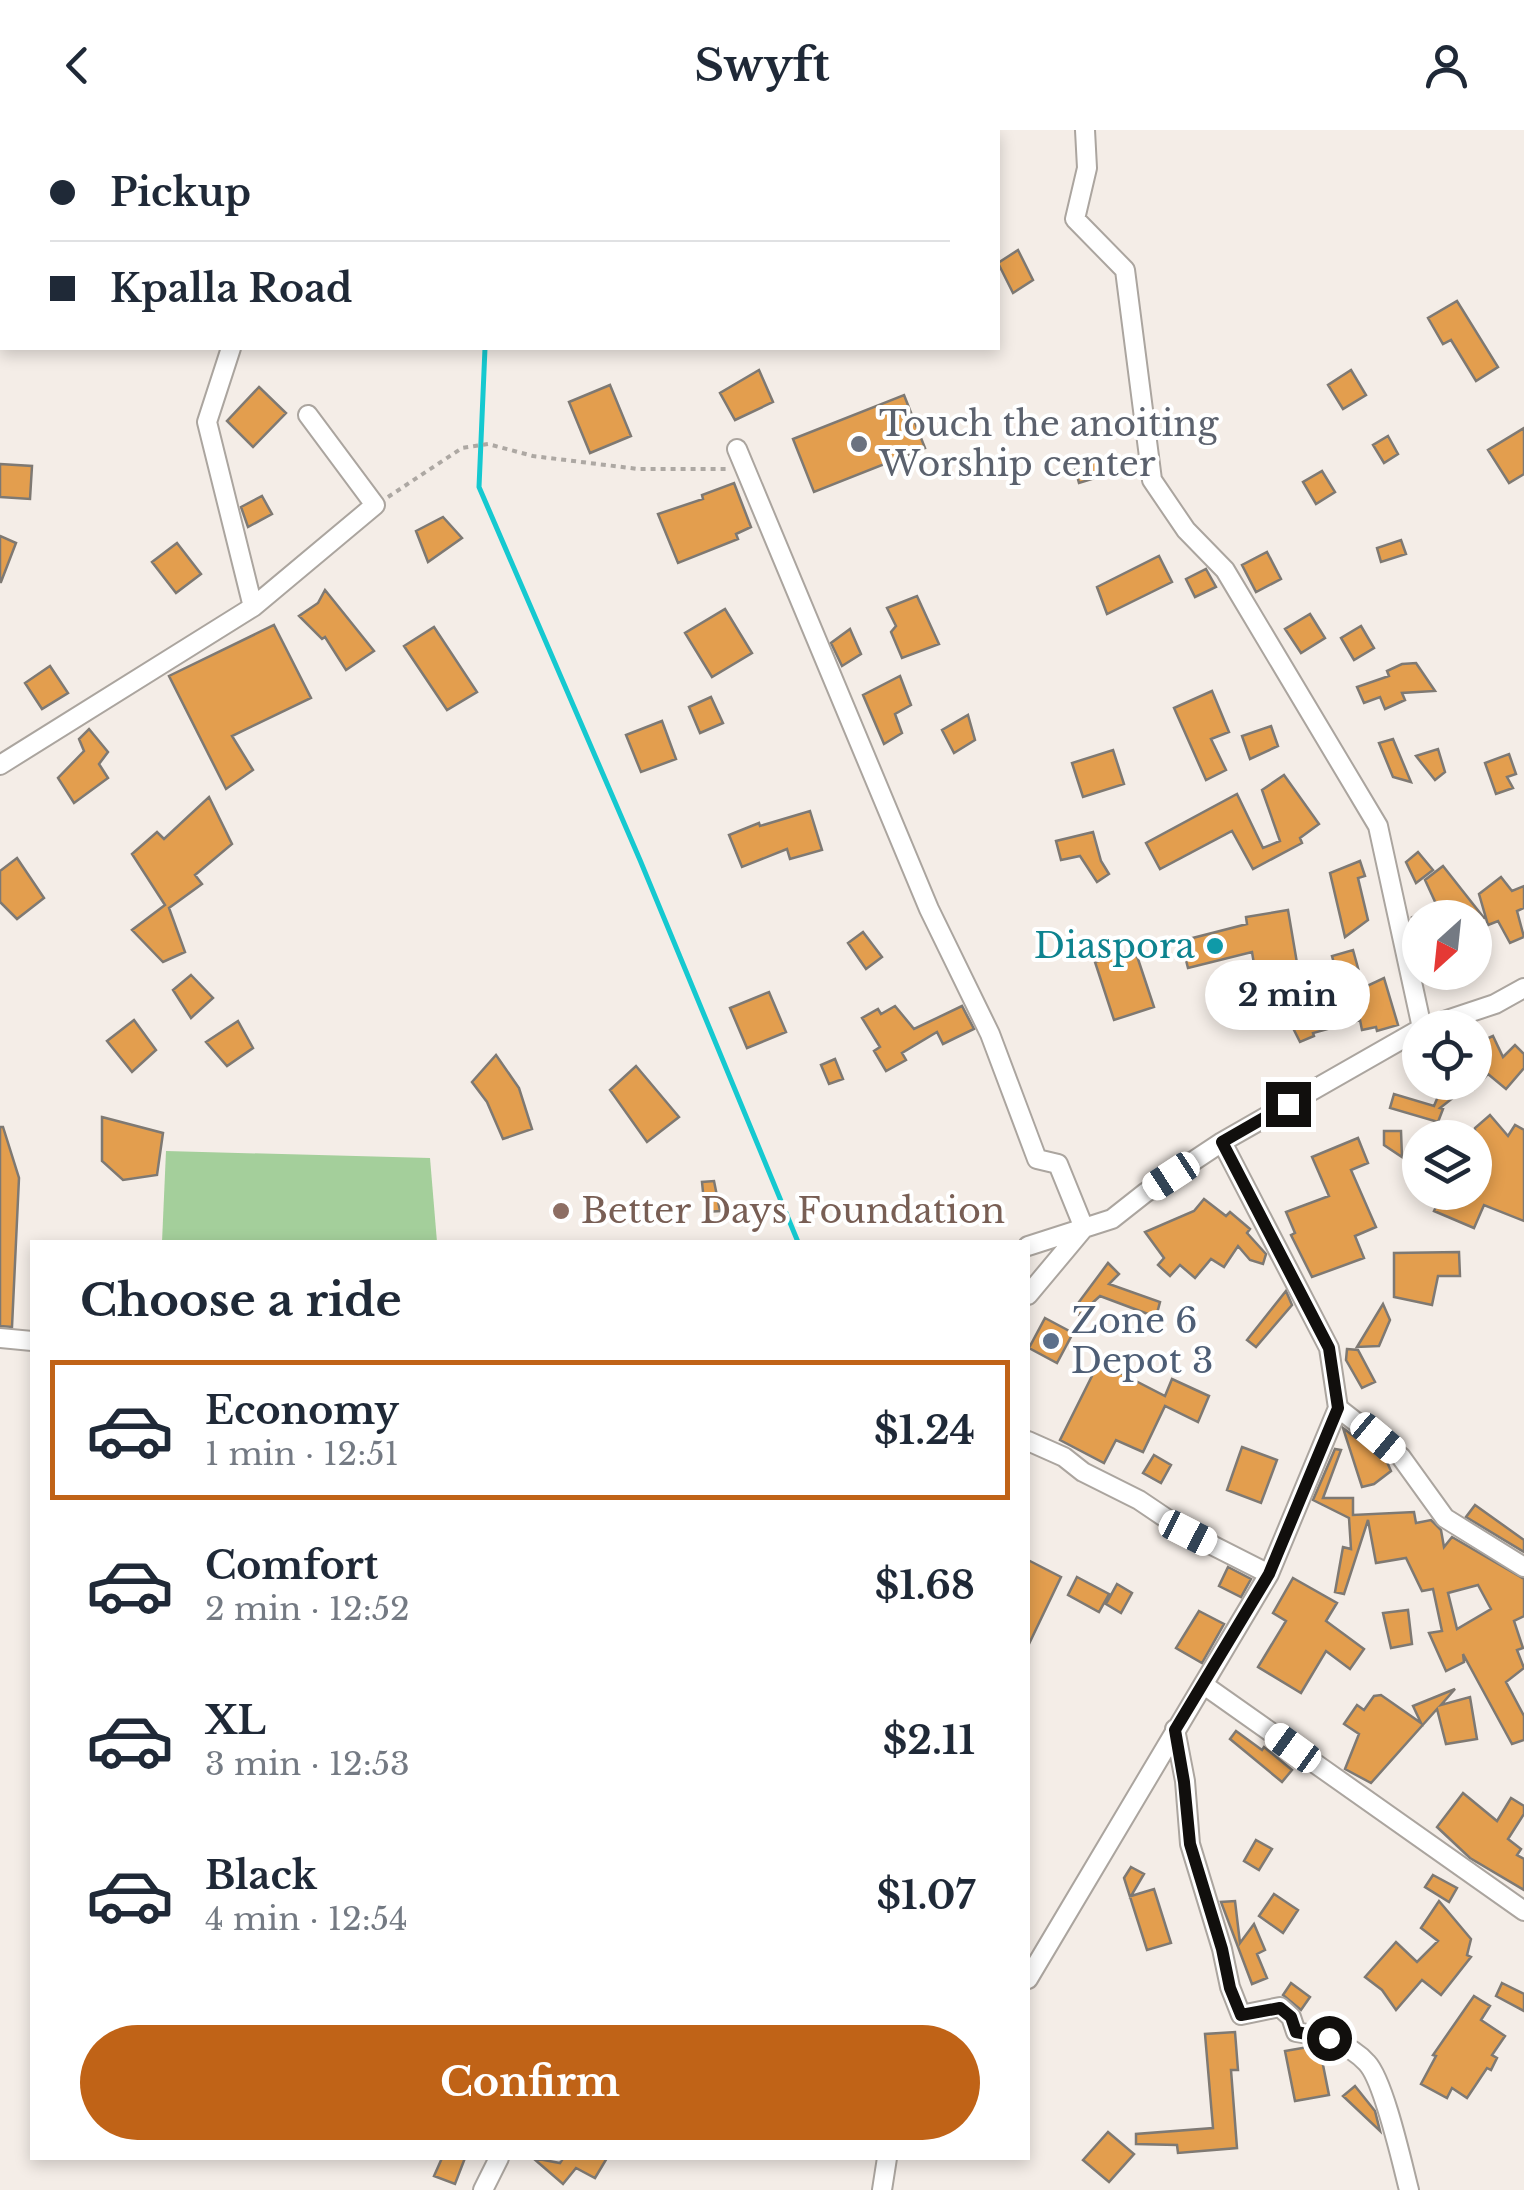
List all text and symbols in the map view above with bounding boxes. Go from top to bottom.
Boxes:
text: Swyft [694,37,830,93]
icon: back [50,38,105,93]
icon: person [1419,38,1474,93]
text: Pickup [110,169,251,216]
text: Kpalla Road [110,265,352,312]
place label: Touch the anoiting Worship center [878,402,1219,485]
marker: Touch the anoiting Worship center [848,433,870,455]
north arrow [1402,900,1492,990]
map controls [1402,900,1492,1210]
place label: Diaspora [1034,924,1196,967]
marker: Diaspora [1204,935,1226,957]
callout: 2 min [1206,959,1370,1029]
text: 2 min [1238,975,1337,1015]
button: locate [1402,1010,1492,1100]
route end [1266,1082,1311,1127]
button: layers [1402,1120,1492,1210]
car [1138,1147,1204,1205]
place label: Better Days Foundation [581,1189,1005,1232]
marker: Better Days Foundation [550,1200,572,1222]
text: Choose a ride [80,1272,402,1328]
place label: Zone 6 Depot 3 [1071,1299,1214,1382]
marker: Zone 6 Depot 3 [1040,1330,1062,1352]
icon: car [85,1385,175,1475]
text: Economy [205,1387,399,1434]
text: $1.24 [874,1407,975,1454]
car [1345,1407,1411,1469]
text: 1 min · 12:51 [205,1434,399,1474]
car [1154,1506,1222,1560]
icon: car [85,1540,175,1630]
text: Comfort [205,1542,378,1589]
text: $1.68 [875,1562,975,1609]
text: 2 min · 12:52 [205,1589,410,1629]
icon: car [85,1695,175,1785]
text: XL [205,1697,266,1744]
text: $2.11 [883,1717,975,1764]
car [1260,1718,1326,1778]
text: 3 min · 12:53 [205,1744,410,1784]
icon: car [85,1850,175,1940]
text: Black [205,1852,317,1899]
text: $1.07 [877,1872,975,1919]
text: 4 min · 12:54 [205,1899,408,1939]
route start [1307,2016,1352,2061]
button: Confirm [80,2025,980,2140]

